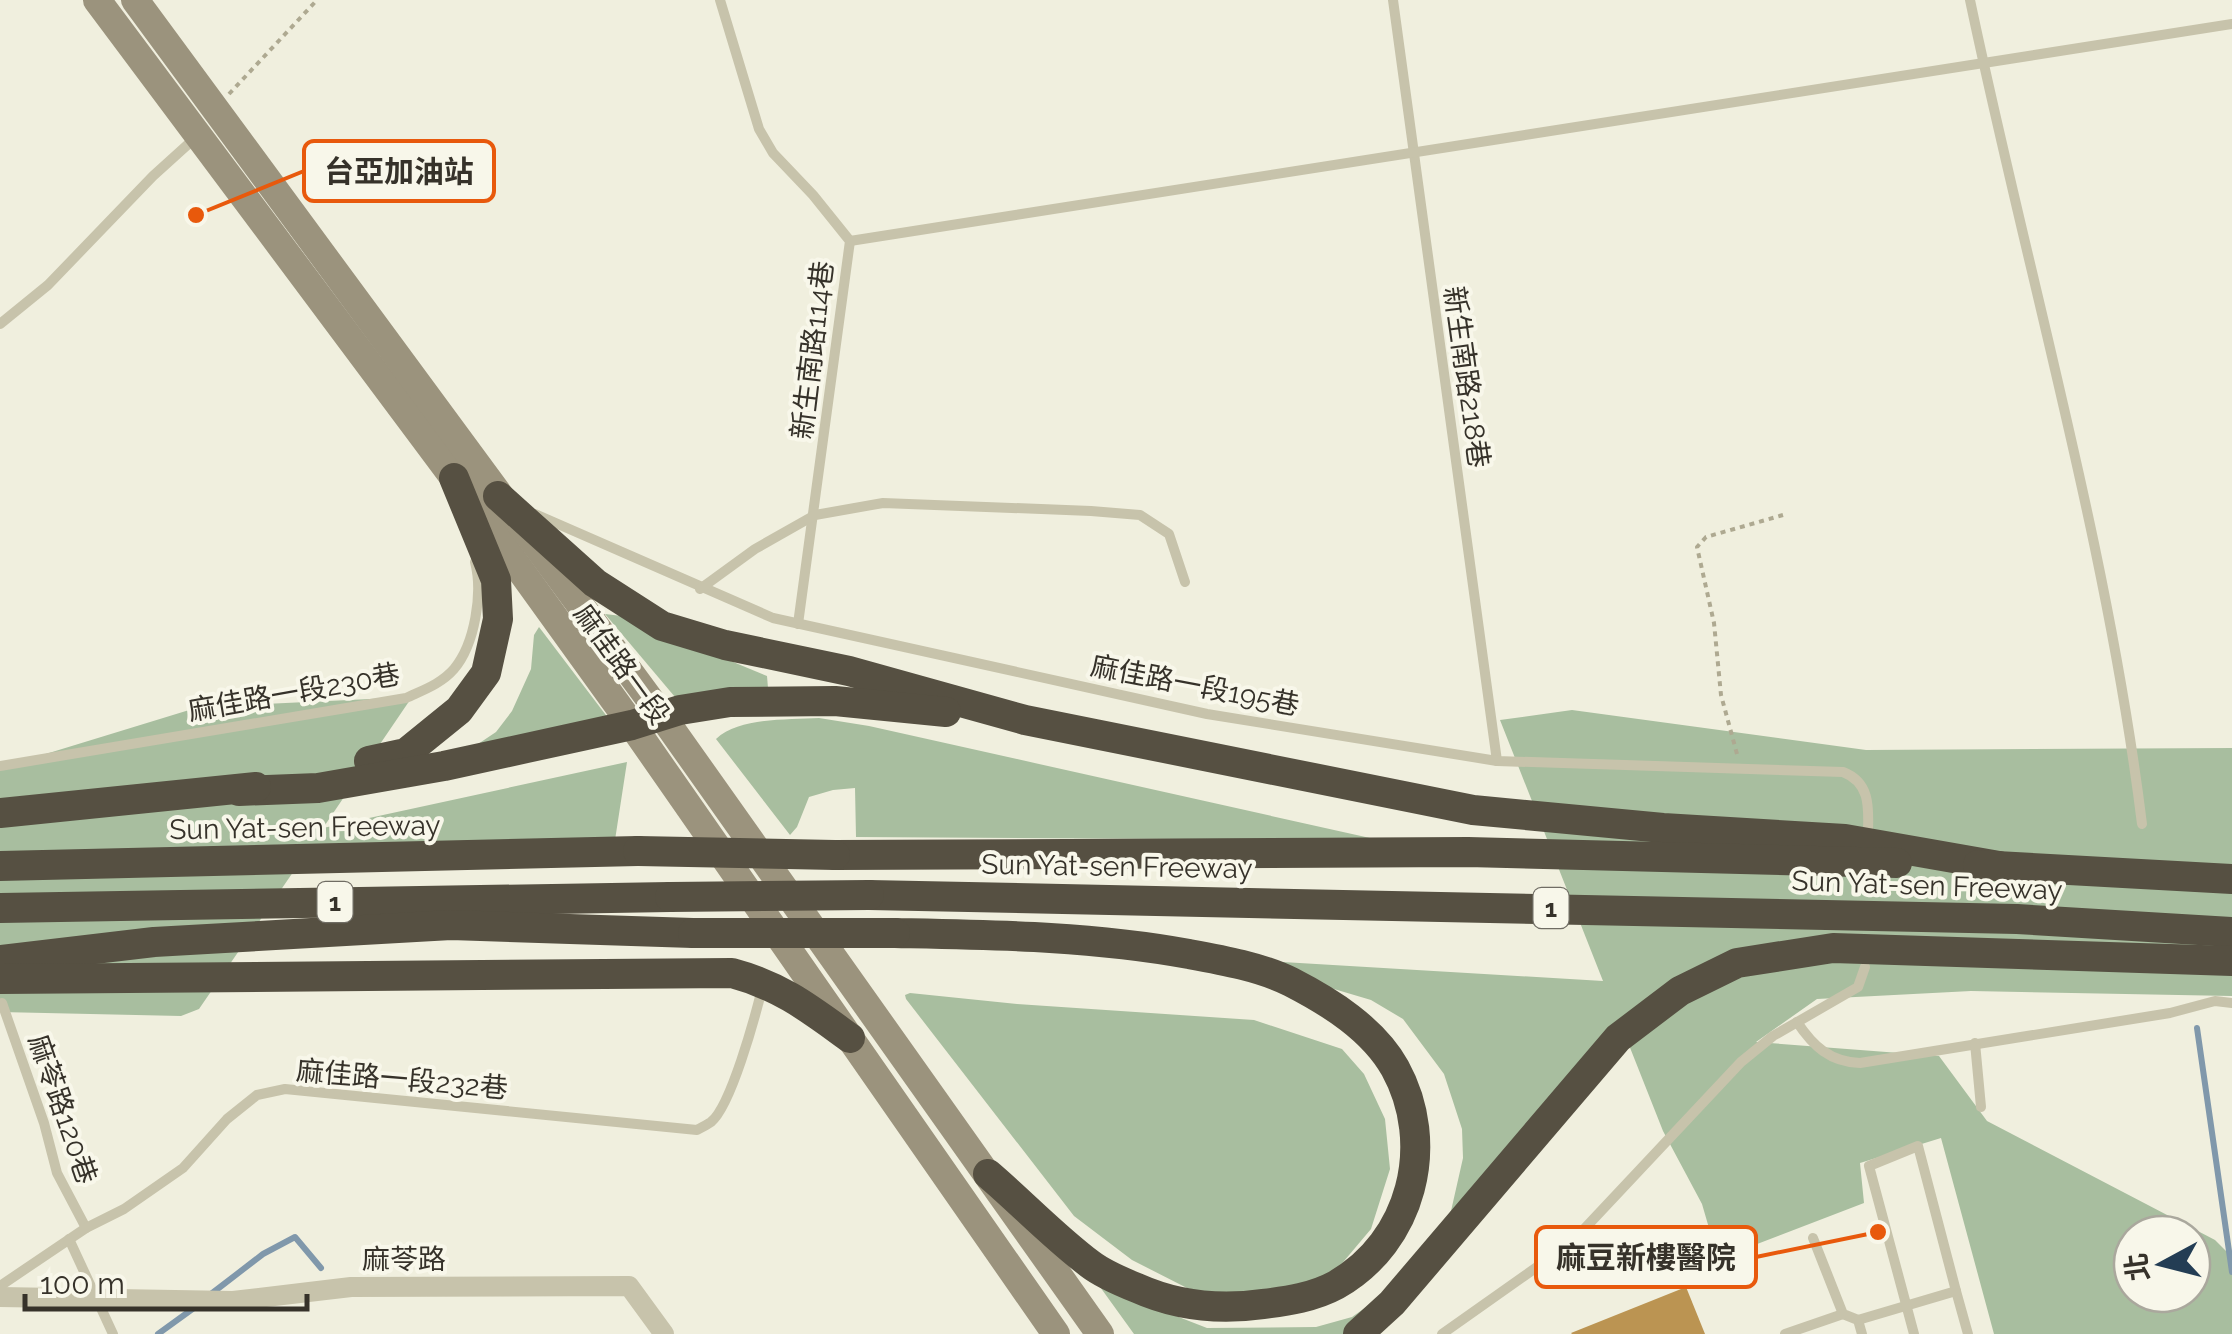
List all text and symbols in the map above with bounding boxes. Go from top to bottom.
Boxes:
callout: 台亞加油站 [304,141,494,201]
text: 台亞加油站 [324,154,474,189]
street label: 新生南路114巷 [785,259,840,441]
street label: 新生南路218巷 [1437,284,1496,470]
street label: 麻佳路一段 [567,598,676,731]
street label: 麻佳路一段195巷 [1088,649,1302,722]
street label: 麻佳路一段230巷 [186,658,403,727]
street label: Sun Yat-sen Freeway [169,809,441,846]
street label: Sun Yat-sen Freeway [981,848,1253,885]
street label: Sun Yat-sen Freeway [1791,864,2063,907]
road number: 1 [318,882,352,922]
road number: 1 [1534,888,1568,928]
street label: 麻苓路120巷 [22,1030,103,1188]
street label: 麻佳路一段232巷 [295,1054,509,1105]
north arrow [2112,1214,2212,1314]
callout: 麻豆新樓醫院 [1536,1227,1756,1287]
text: 麻豆新樓醫院 [1556,1240,1736,1275]
street label: 麻苓路 [362,1243,446,1276]
scale bar [25,1249,308,1311]
text: 北 [2120,1251,2156,1283]
text: 100 m [40,1266,125,1301]

